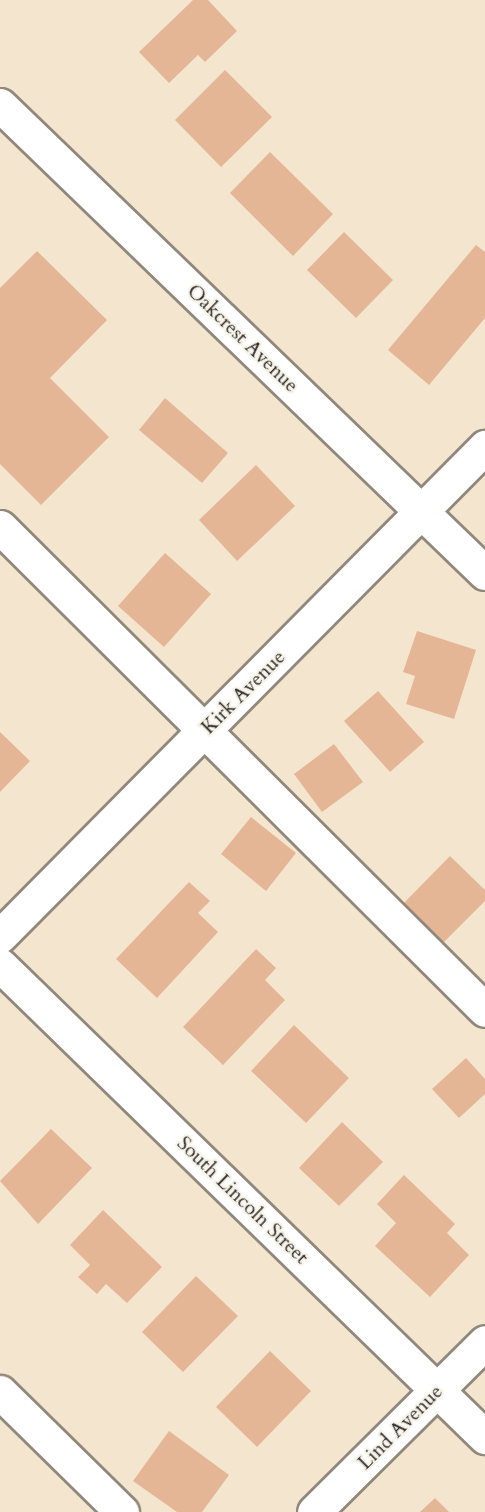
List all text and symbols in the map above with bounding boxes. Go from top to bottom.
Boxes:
street label: Oakcrest Avenue [182,279,304,397]
street label: Kirk Avenue [196,645,290,739]
street label: South Lincoln Street [172,1131,314,1269]
street label: Lind Avenue [353,1380,447,1474]

